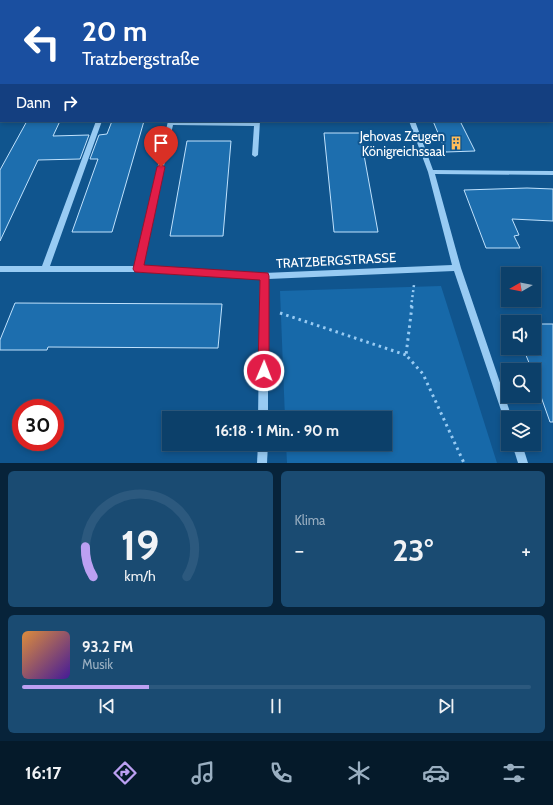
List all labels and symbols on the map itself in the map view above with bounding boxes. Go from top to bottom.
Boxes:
pin [144,126,178,167]
place label: Jehovas Zeugen Königreichssaal [359,128,445,159]
building icon: Jehovas Zeugen Königreichssaal [448,135,464,151]
street label: TRATZBERGSTRASSE [275,249,397,271]
north arrow [501,267,541,307]
position arrow [243,350,285,392]
speed limit sign: 30 [12,399,64,451]

